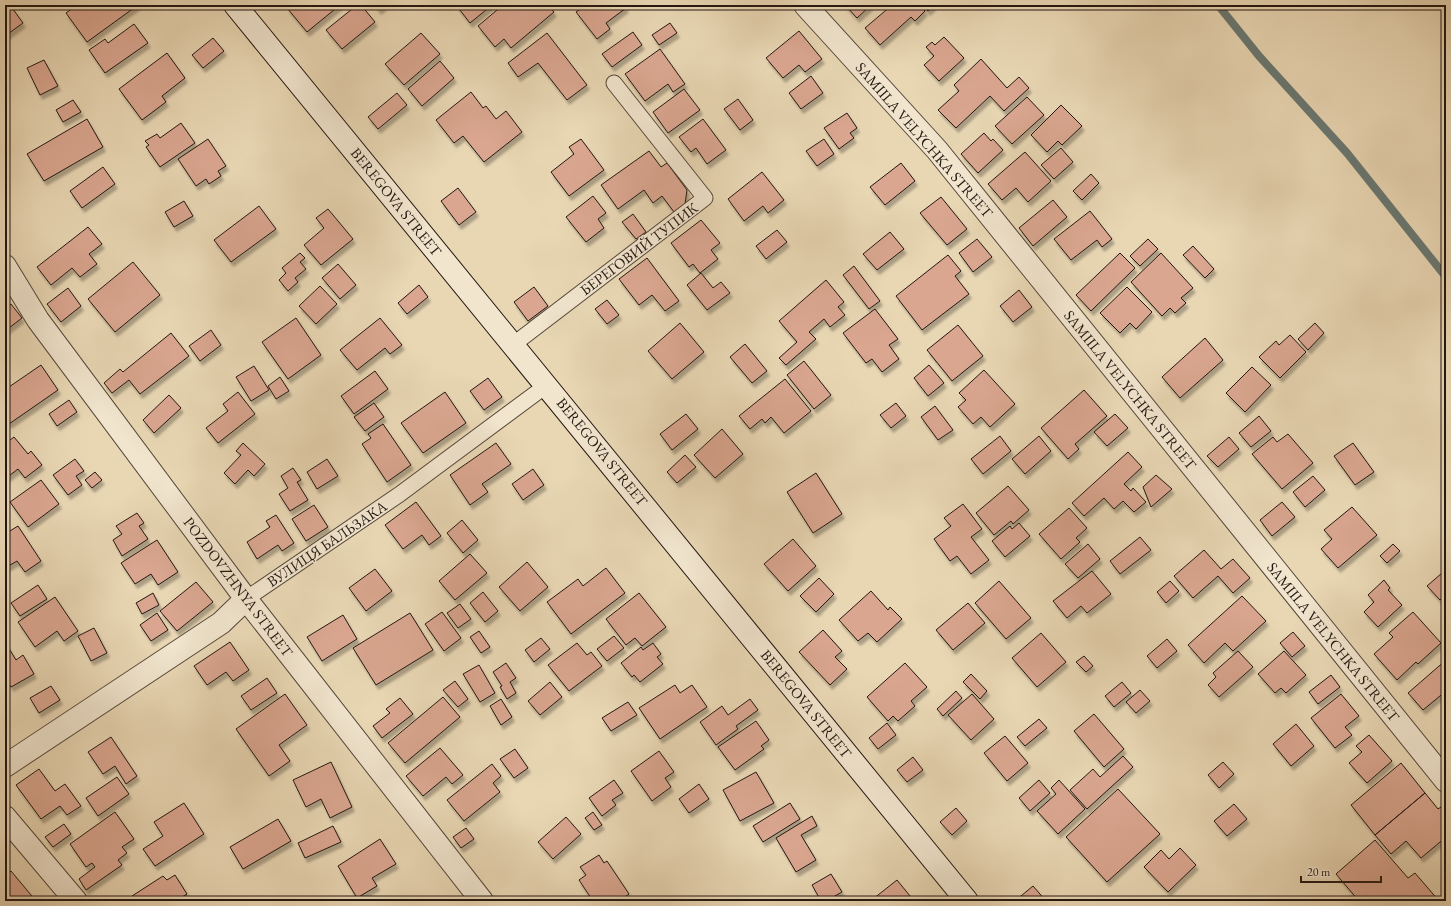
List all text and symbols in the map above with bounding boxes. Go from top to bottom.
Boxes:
street label: SAMIILA VELYCHKA STREET [852,58,998,222]
street label: BEREGOVA STREET [347,143,447,261]
street label: БЕРЕГОВИЙ ТУПИК [576,198,701,299]
street label: SAMIILA VELYCHKA STREET [1060,306,1201,474]
street label: BEREGOVA STREET [553,393,653,511]
street label: ВУЛИЦЯ БАЛЬЗАКА [263,496,391,591]
street label: POZDOVZHNYA STREET [180,513,298,661]
street label: SAMIILA VELYCHKA STREET [1263,558,1404,726]
street label: BEREGOVA STREET [757,645,857,763]
scale bar [1301,858,1381,884]
text: 20 m [1307,864,1331,880]

